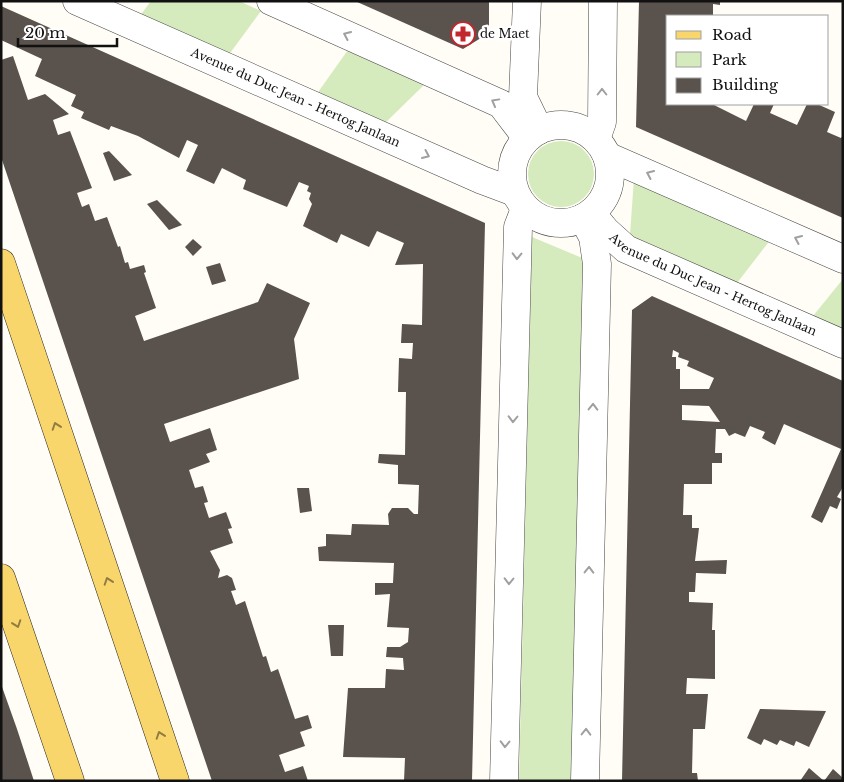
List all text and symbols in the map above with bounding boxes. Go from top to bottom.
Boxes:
scale bar [18,15,116,47]
legend [666,15,829,105]
pharmacy icon: de Maet [450,21,476,47]
text: 20 m [25,23,65,42]
text: Road [712,25,752,44]
place label: de Maet [480,26,530,41]
one-way arrow [343,30,352,41]
street label: Avenue du Duc Jean - Hertog Janlaan [188,44,403,150]
text: Park [712,50,748,69]
text: Building [712,75,779,94]
one-way arrow [597,87,607,95]
one-way arrow [491,98,500,108]
one-way arrow [421,149,430,160]
one-way arrow [646,169,655,180]
street label: Avenue du Duc Jean - Hertog Janlaan [606,229,819,339]
one-way arrow [794,235,803,246]
one-way arrow [512,253,522,261]
one-way arrow [588,403,598,410]
one-way arrow [508,416,518,423]
one-way arrow [52,423,62,431]
one-way arrow [584,565,594,573]
one-way arrow [104,577,114,585]
one-way arrow [504,578,514,586]
one-way arrow [11,620,21,628]
one-way arrow [580,728,591,736]
one-way arrow [155,731,165,739]
one-way arrow [500,740,510,748]

